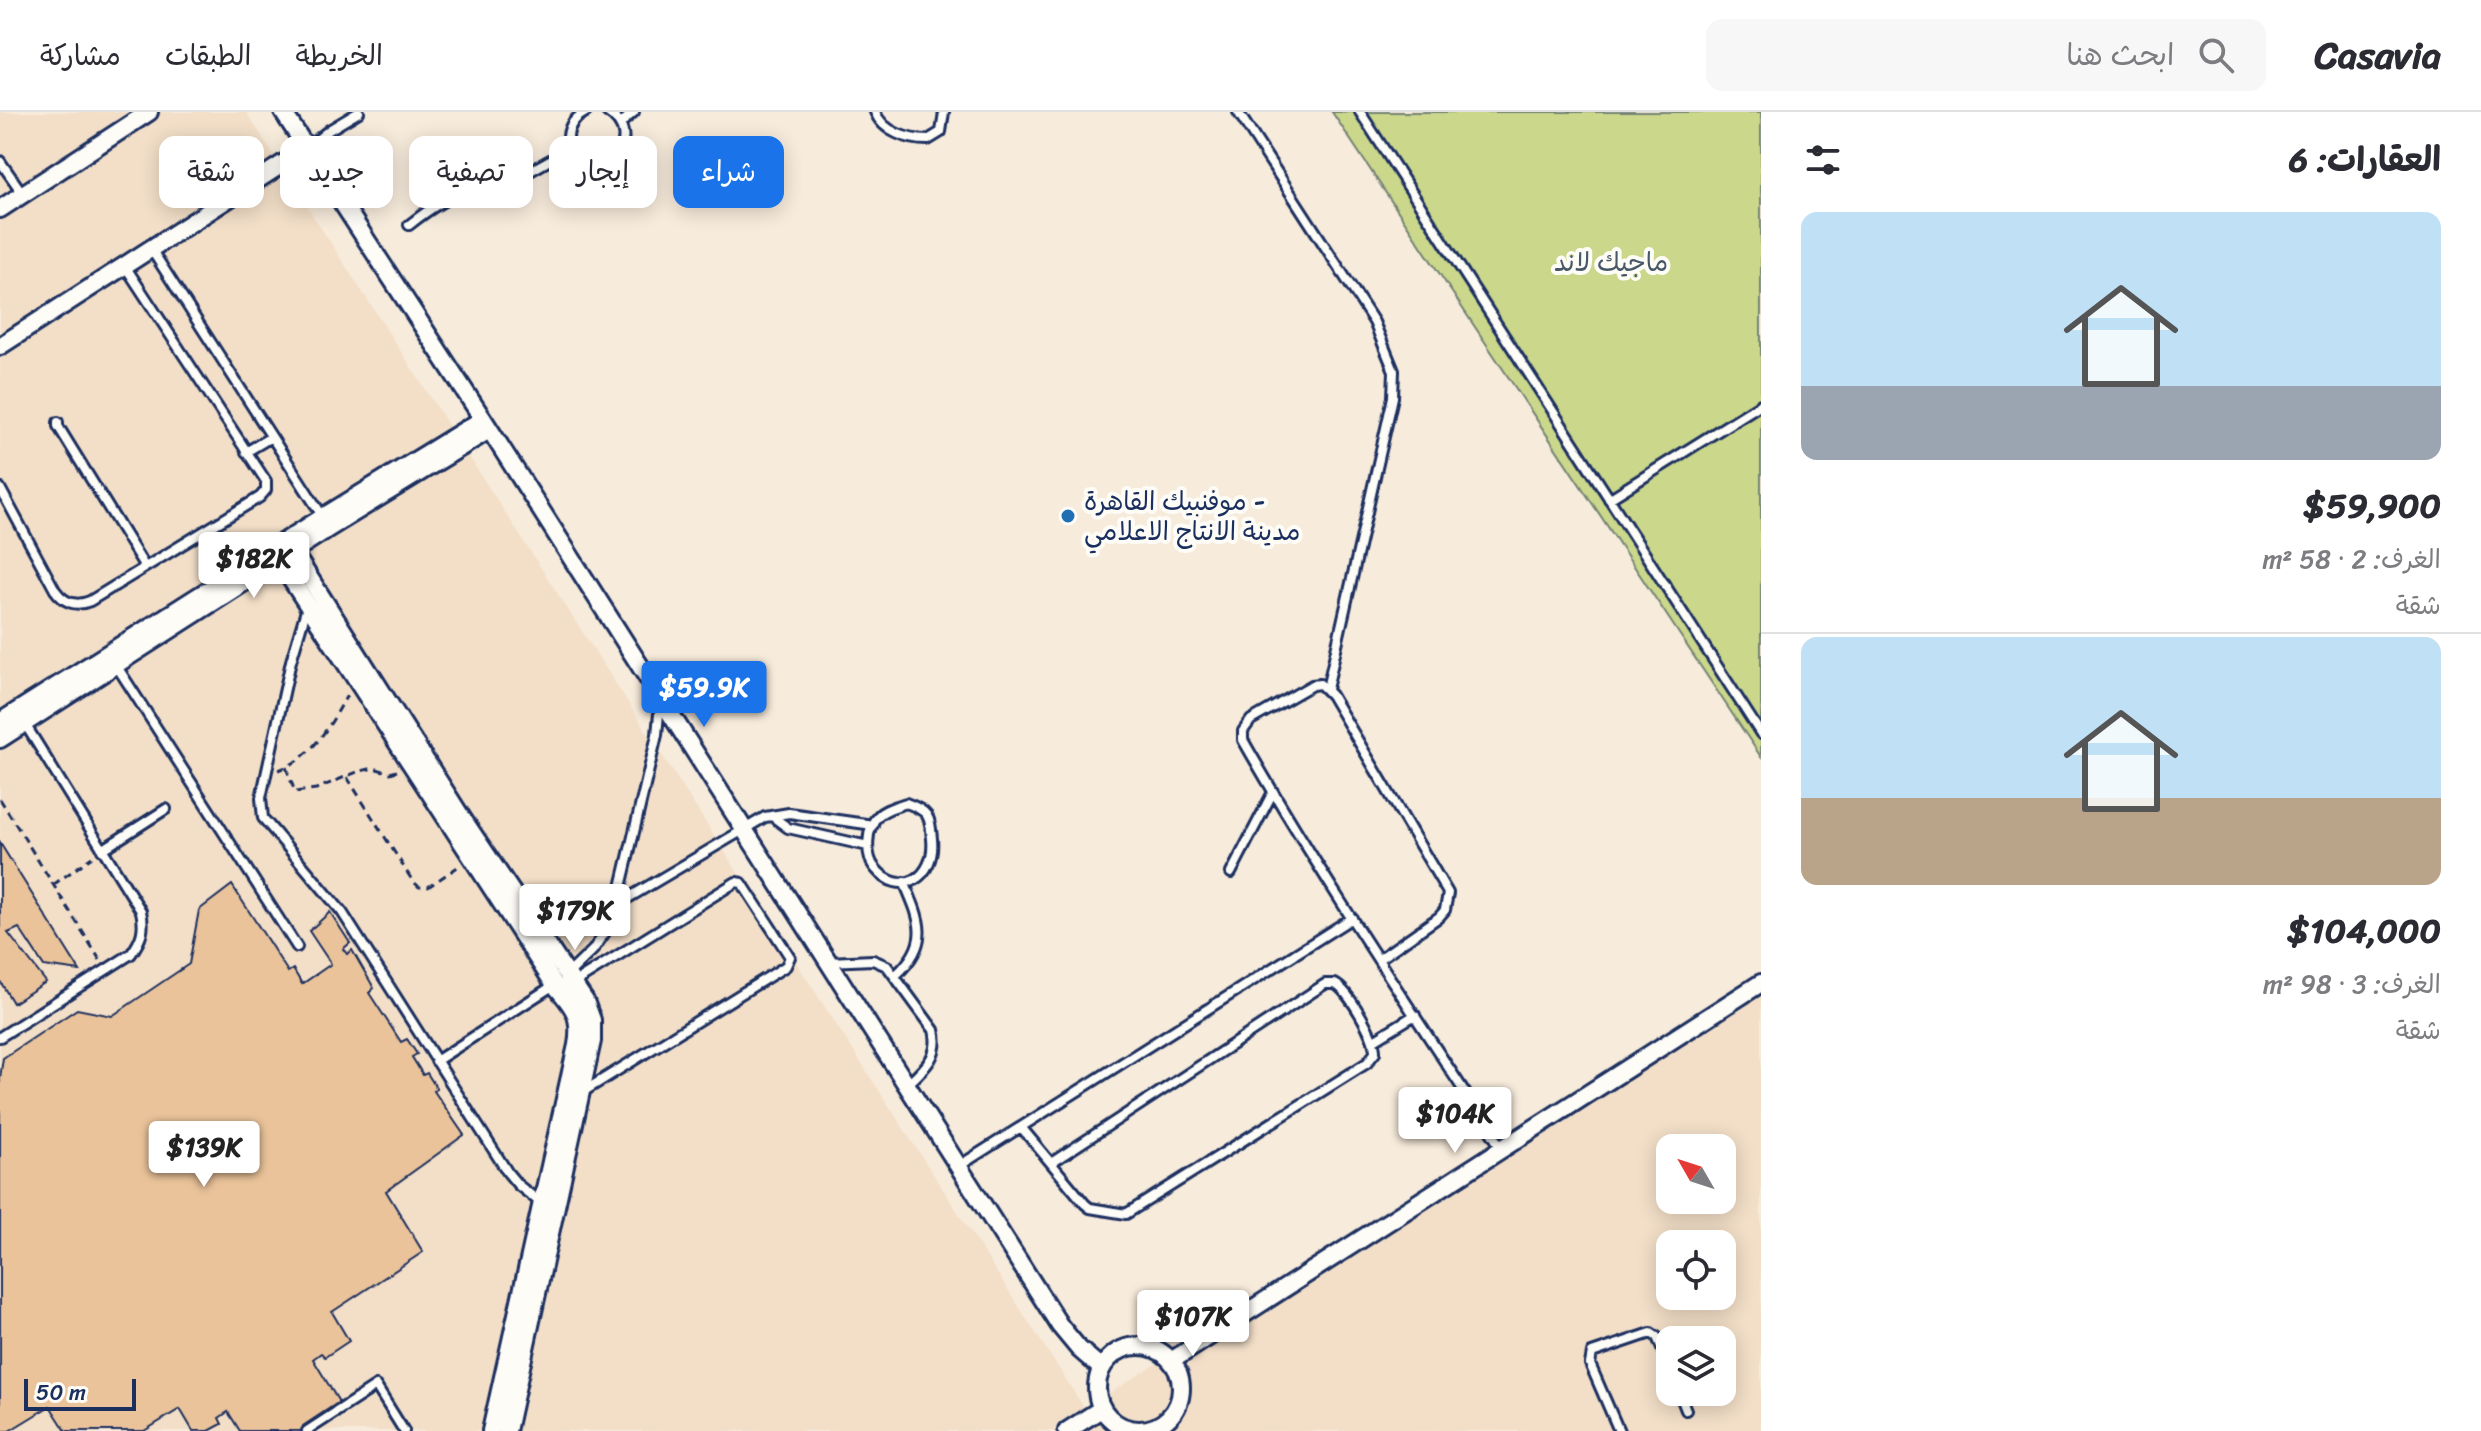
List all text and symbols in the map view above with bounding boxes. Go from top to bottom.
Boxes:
search box [1706,19,2266,91]
text: Casavia [2314,22,2441,89]
text: ابحث هنا [2066,28,2174,82]
text: مشاركة [40,31,121,80]
text: الطبقات [165,31,251,80]
text: الخريطة [295,31,383,80]
icon: search [2194,33,2238,77]
text: العقارات: 6 [2289,130,2441,190]
chip: شقة [159,136,264,208]
chip: جديد [280,136,393,208]
chip: تصفية [409,136,533,208]
chip: إيجار [549,136,657,208]
chip: شراء [673,136,784,208]
icon: filters [1801,138,1845,182]
park label: ماجيك لاند [1554,239,1668,285]
icon: home [2049,264,2193,408]
text: $59,900 [2303,476,2441,536]
place label: موفنبيك القاهرة - مدينة الانتاج الاعلامي [1084,478,1300,554]
marker: موفنبيك القاهرة - مدينة الانتاج الاعلامي [1059,507,1077,525]
pin: $182K [198,532,310,600]
text: $182K [216,535,292,581]
text: الغرف: 2 · 58 m² [2262,536,2441,582]
text: شقة [2396,582,2441,628]
pin: $59.9K [639,661,769,729]
text: $59.9K [660,664,748,710]
icon: home [2049,689,2193,833]
pin: $179K [519,884,631,952]
text: $179K [537,887,613,933]
text: $104,000 [2287,901,2441,961]
text: الغرف: 3 · 98 m² [2263,961,2441,1007]
text: شقة [2396,1007,2441,1053]
pin: $104K [1399,1087,1511,1155]
text: $104K [1416,1090,1494,1136]
pin: $139K [148,1121,260,1189]
text: $139K [167,1124,241,1170]
north arrow [1656,1134,1736,1214]
map controls [1656,1134,1736,1406]
button: locate [1656,1230,1736,1310]
pin: $107K [1137,1290,1249,1358]
text: $107K [1155,1293,1231,1339]
button: layers [1656,1326,1736,1406]
text: 50 m [36,1373,86,1412]
scale bar [24,1375,136,1411]

